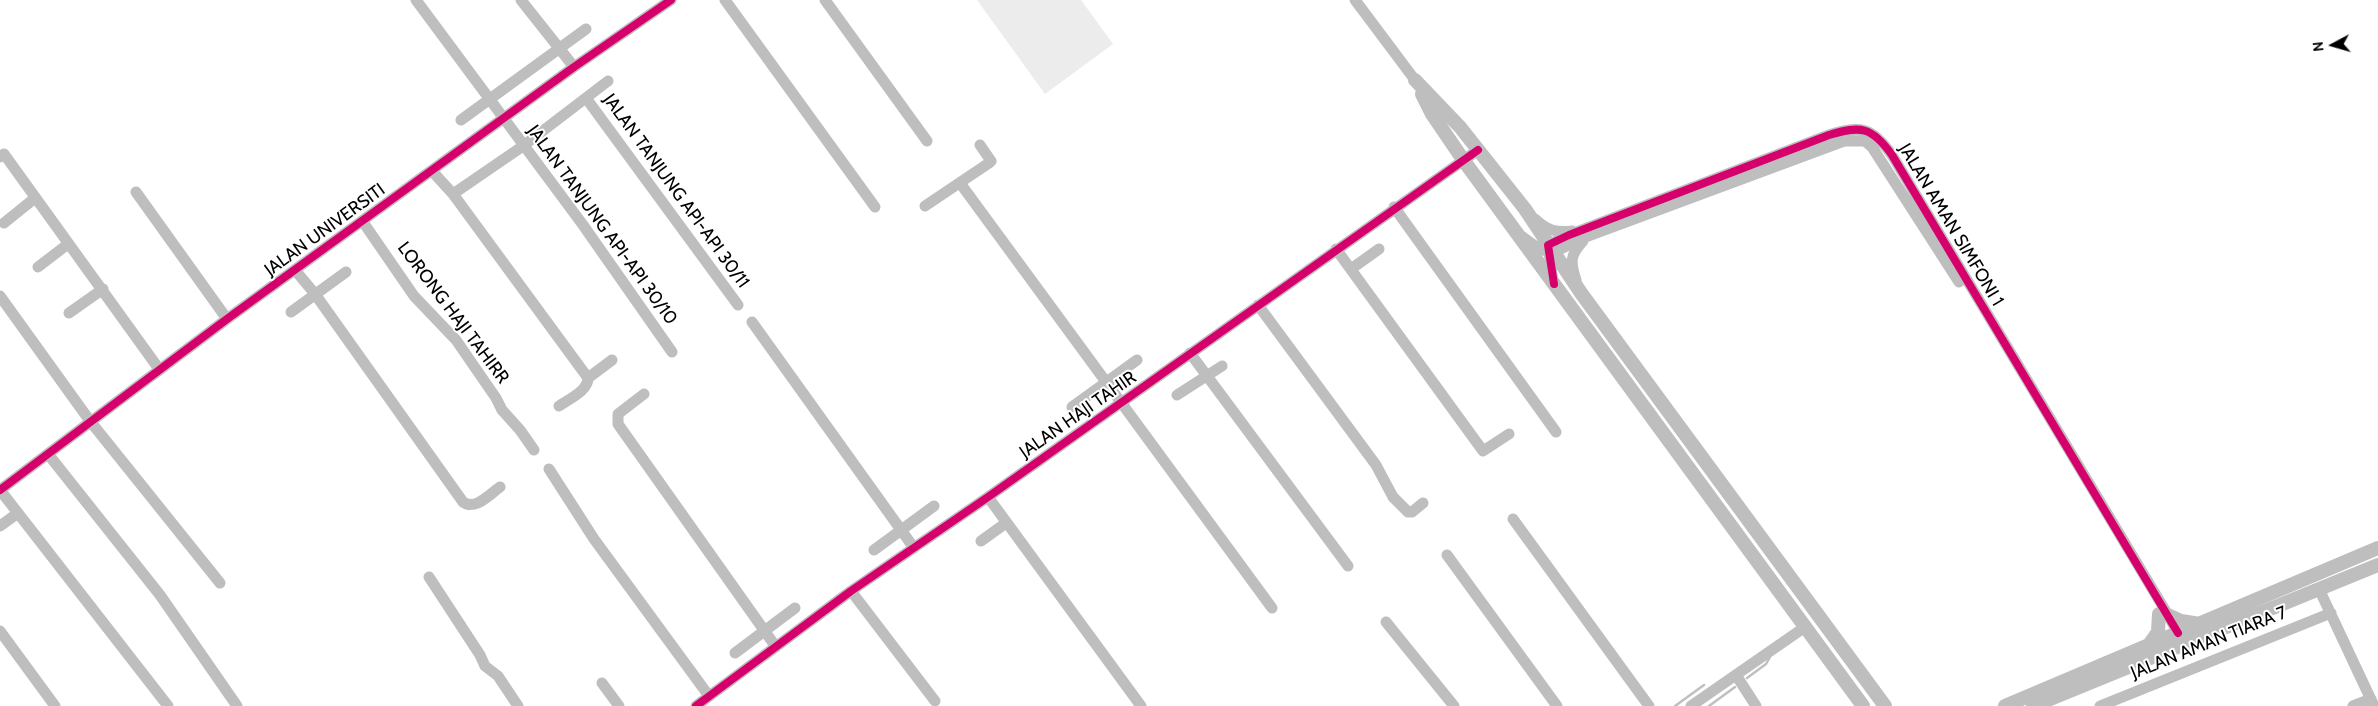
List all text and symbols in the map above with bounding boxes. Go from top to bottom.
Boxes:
north arrow [2308,20,2358,70]
text: N [2309,41,2328,52]
street label: JALAN TANJUNG API-API 30/11 [598,90,754,292]
street label: JALAN TANJUNG API-API 30/10 [522,121,682,329]
street label: JALAN AMAN SIMFONI 1 [1894,140,2008,310]
street label: JALAN UNIVERSITI [260,179,390,281]
street label: LORONG HAJI TAHIRR [393,238,513,388]
street label: JALAN HAJI TAHIR [1016,367,1140,463]
street label: JALAN AMAN TIARA 7 [2128,602,2290,684]

